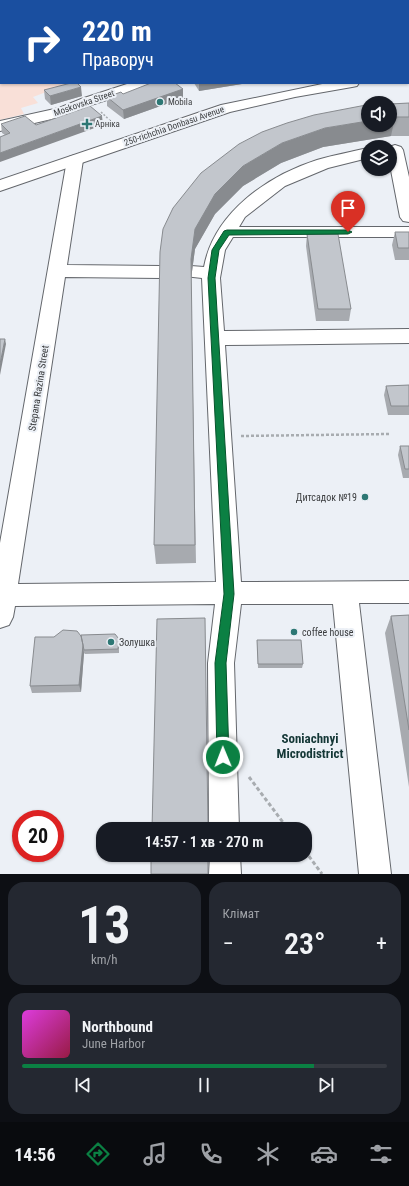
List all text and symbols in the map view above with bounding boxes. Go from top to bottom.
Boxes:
text: 220 m [82,15,152,48]
icon: right [16,16,68,68]
text: Праворуч [82,49,154,70]
street label: Moskovska Street [52,88,116,118]
map controls [361,96,397,176]
button: sound [361,96,397,132]
marker: Mobila [155,97,165,107]
place label: Mobila [168,97,192,107]
street label: 250-richchia Donbasu Avenue [123,104,225,148]
marker: Арніка [82,119,92,129]
place label: Арніка [95,119,120,129]
button: layers [361,140,397,176]
pin [331,191,365,232]
icon: arrive [337,197,359,219]
street label: Stepana Razina Street [26,344,51,432]
place label: Дитсадок №19 [296,492,357,503]
marker: Дитсадок №19 [360,492,370,502]
marker: coffee house [289,627,299,637]
place label: coffee house [302,627,354,638]
marker: Золушка [106,637,116,647]
place label: Золушка [119,637,155,648]
district label: Soniachnyi Microdistrict [277,731,343,761]
position arrow [202,736,244,778]
speed limit sign: 20 [12,810,64,862]
text: 14:57 · 1 хв · 270 m [145,833,263,851]
text: 13 [78,895,131,956]
text: Клімат [223,906,259,921]
text: 23° [284,926,326,961]
text: − [223,931,234,956]
text: + [376,931,387,956]
text: km/h [91,952,118,967]
text: Northbound [82,1018,153,1036]
text: June Harbor [82,1036,145,1051]
icon: previous [72,1074,94,1096]
icon: pause [193,1074,215,1096]
icon: next [315,1074,337,1096]
icon: directions [84,1140,112,1168]
icon: music [141,1140,169,1168]
icon: phone [197,1140,225,1168]
icon: climate [254,1140,282,1168]
icon: car [310,1140,338,1168]
icon: filters [367,1140,395,1168]
text: 14:56 [14,1144,56,1165]

